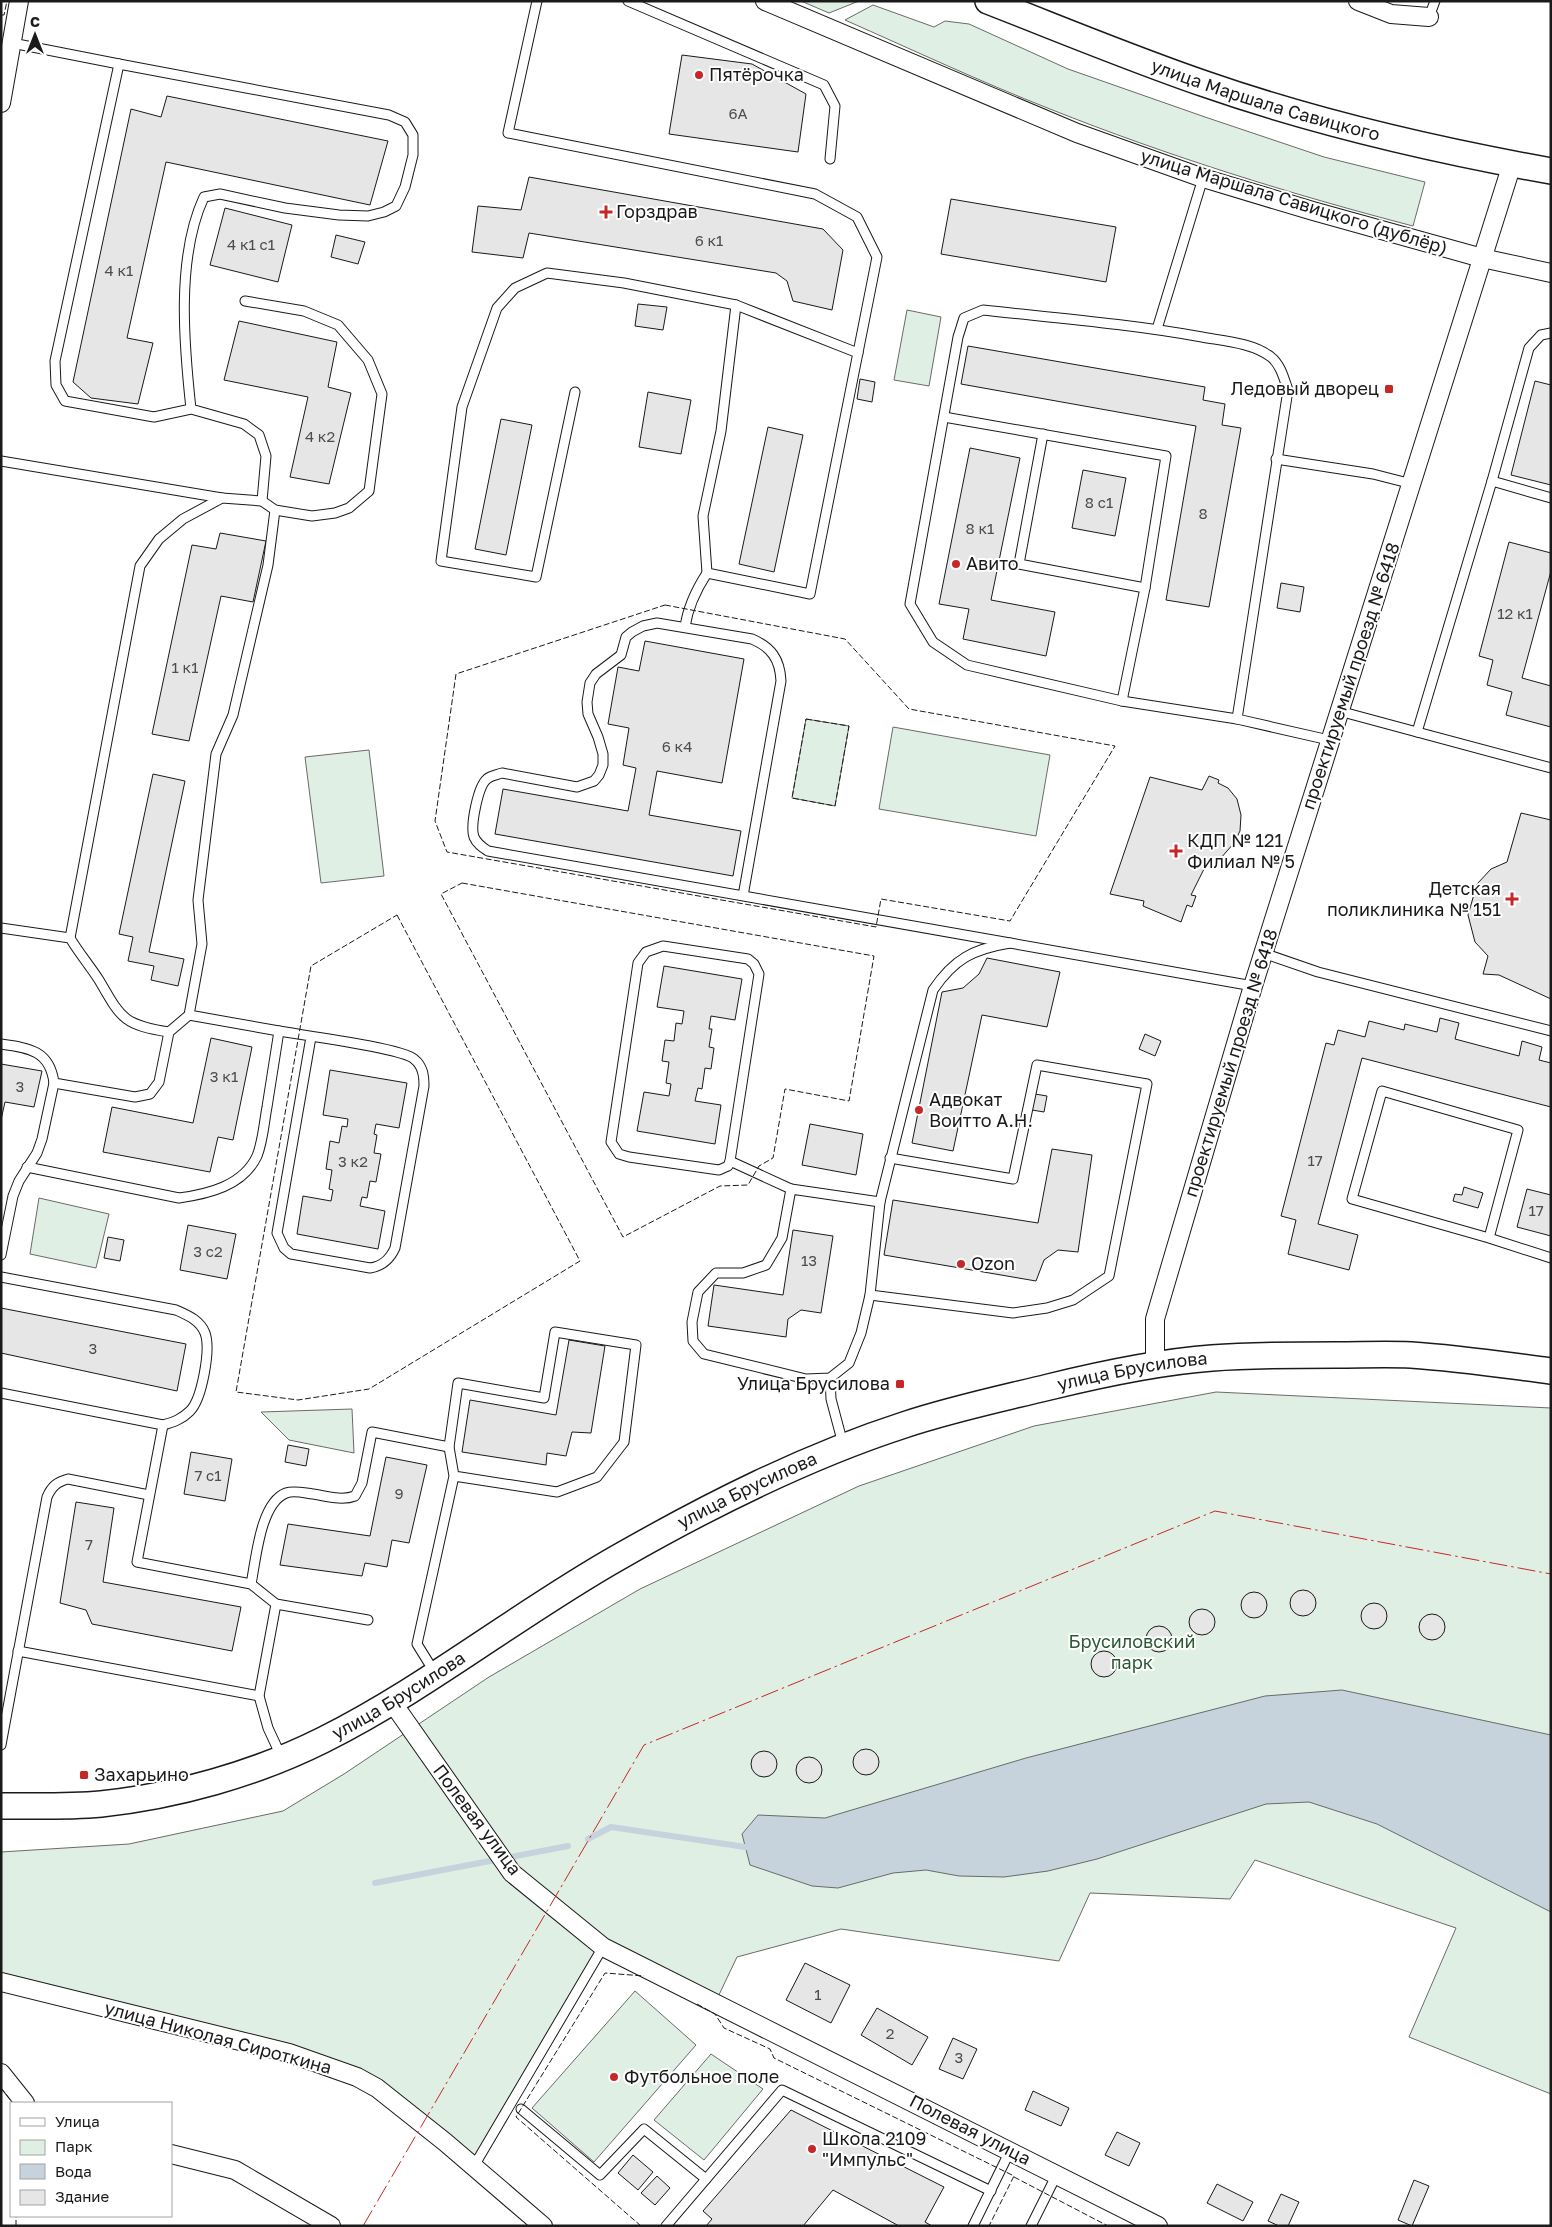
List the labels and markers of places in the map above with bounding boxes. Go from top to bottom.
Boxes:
place label: Пятёрочка [709,63,804,85]
marker: Пятёрочка [693,69,705,81]
place label: Горздрав [616,200,698,222]
marker: Горздрав [600,206,612,218]
place label: Ледовый дворец [1231,377,1379,399]
marker: Ледовый дворец [1383,383,1395,395]
place label: Авито [966,552,1019,574]
marker: Авито [950,558,962,570]
place label: КДП № 121 Филиал № 5 [1187,829,1295,872]
marker: КДП № 121 Филиал № 5 [1169,844,1183,858]
place label: Детская поликлиника № 151 [1327,877,1501,920]
marker: Детская поликлиника № 151 [1505,892,1519,906]
place label: Адвокат Воитто А.Н. [929,1088,1033,1131]
marker: Адвокат Воитто А.Н. [913,1104,925,1116]
place label: Ozon [971,1252,1015,1274]
marker: Ozon [955,1258,967,1270]
place label: Улица Брусилова [737,1372,890,1394]
marker: Улица Брусилова [894,1378,906,1390]
place label: Захарьино [94,1763,189,1785]
marker: Захарьино [78,1769,90,1781]
place label: Футбольное поле [624,2065,779,2087]
marker: Футбольное поле [608,2071,620,2083]
place label: Школа 2109 "Импульс" [822,2127,927,2170]
marker: Школа 2109 "Импульс" [806,2143,818,2155]

